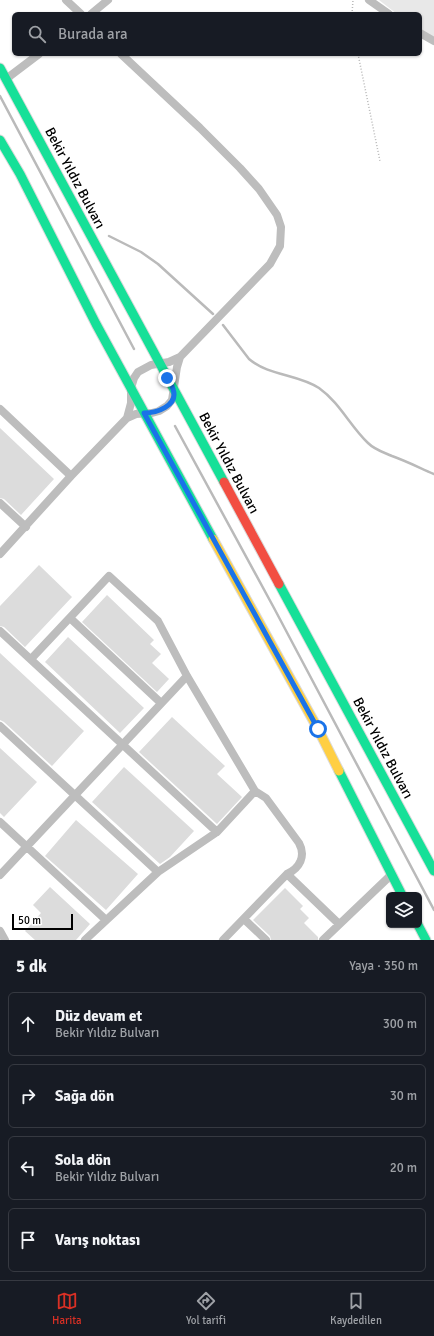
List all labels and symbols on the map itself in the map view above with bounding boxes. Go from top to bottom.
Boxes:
street label: Bekir Yıldız Bulvarı [41,124,109,232]
route end [158,369,176,387]
street label: Bekir Yıldız Bulvarı [195,409,263,517]
street label: Bekir Yıldız Bulvarı [349,694,417,802]
route start [309,720,327,738]
scale bar [12,912,73,931]

